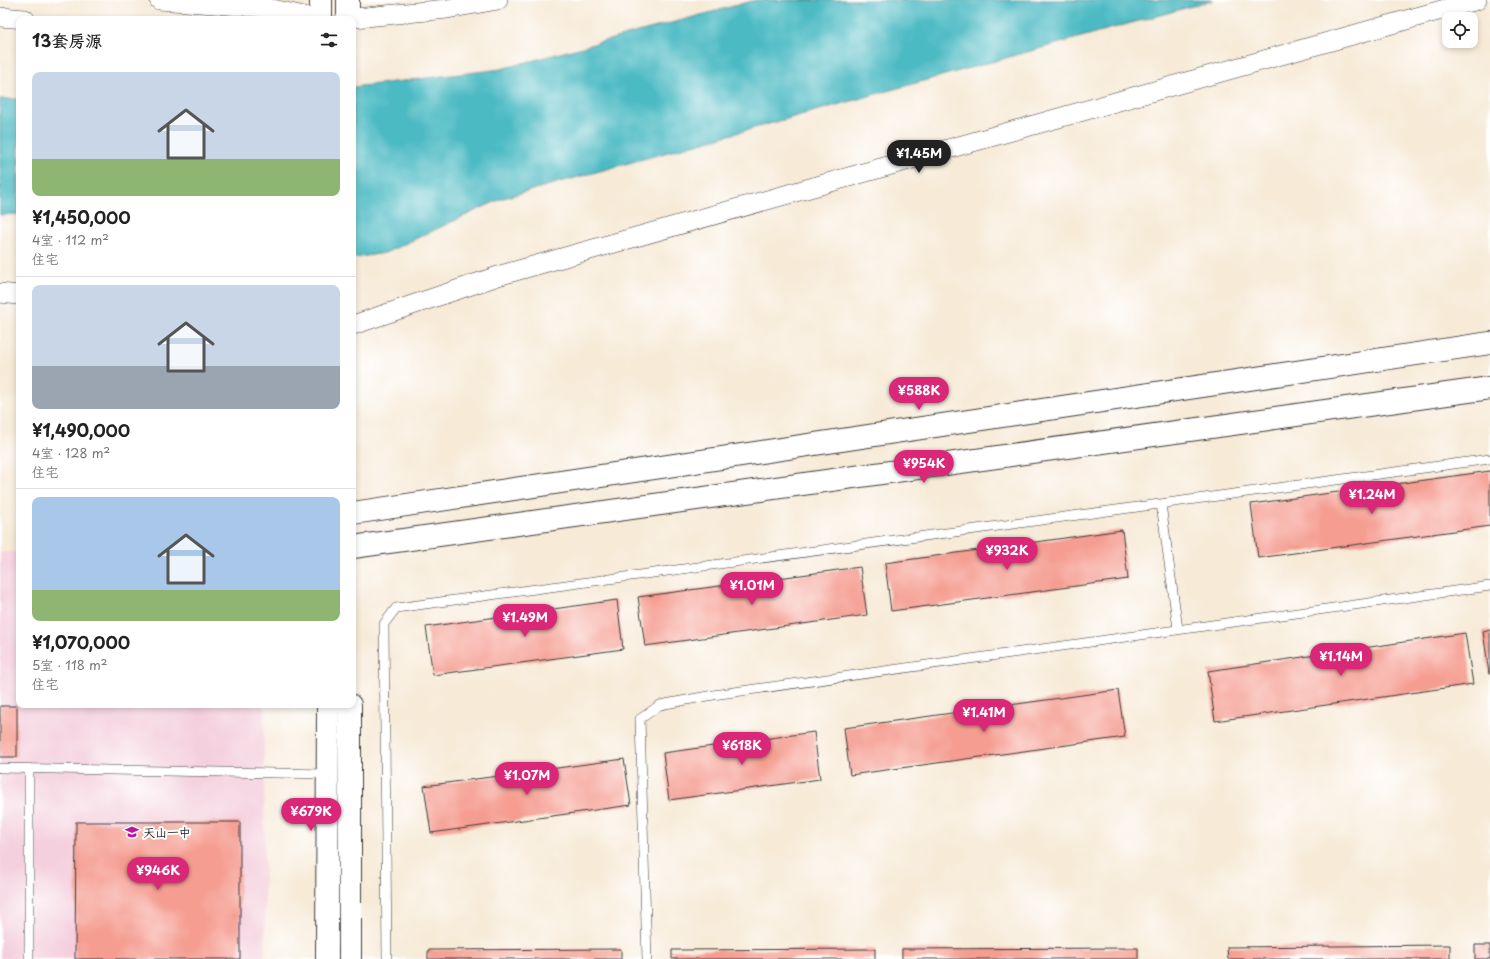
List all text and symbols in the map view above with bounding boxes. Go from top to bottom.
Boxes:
map controls [1442,12,1478,48]
button: locate [1442,12,1478,48]
text: 13套房源 [32,27,102,53]
icon: filters [318,29,340,51]
icon: home [150,98,222,170]
pin: ¥1.45M [886,140,952,174]
text: ¥1.45M [896,143,942,162]
text: ¥1,450,000 [32,204,131,230]
text: 4室 · 112 m² [32,230,109,249]
text: 住宅 [32,249,58,268]
icon: home [150,311,222,383]
pin: ¥588K [891,377,947,411]
text: ¥588K [898,380,940,399]
text: ¥1,490,000 [32,417,130,443]
text: 4室 · 128 m² [32,443,110,462]
pin: ¥954K [896,450,952,484]
text: ¥954K [903,453,945,472]
text: 住宅 [32,462,58,481]
pin: ¥1.24M [1339,481,1405,515]
text: ¥1.24M [1349,484,1395,503]
icon: home [150,523,222,595]
pin: ¥932K [979,537,1035,571]
text: ¥932K [985,540,1029,559]
pin: ¥1.01M [719,572,785,606]
text: ¥1.01M [729,575,775,594]
pin: ¥1.49M [492,604,558,638]
text: ¥1.49M [502,607,548,626]
text: ¥1,070,000 [32,629,130,655]
pin: ¥1.14M [1308,643,1374,677]
text: ¥1.14M [1319,646,1363,665]
text: 5室 · 118 m² [32,655,108,674]
text: 住宅 [32,674,58,693]
pin: ¥1.41M [951,699,1017,733]
text: ¥1.41M [962,702,1006,721]
pin: ¥618K [714,732,770,766]
text: ¥618K [722,735,762,754]
pin: ¥1.07M [494,762,560,796]
text: ¥1.07M [504,765,550,784]
pin: ¥679K [283,798,339,832]
text: ¥679K [290,801,332,820]
place label: 天山一中 [143,823,191,841]
school or university icon: 天山一中 [124,824,140,840]
pin: ¥946K [130,857,186,891]
text: ¥946K [136,860,180,879]

